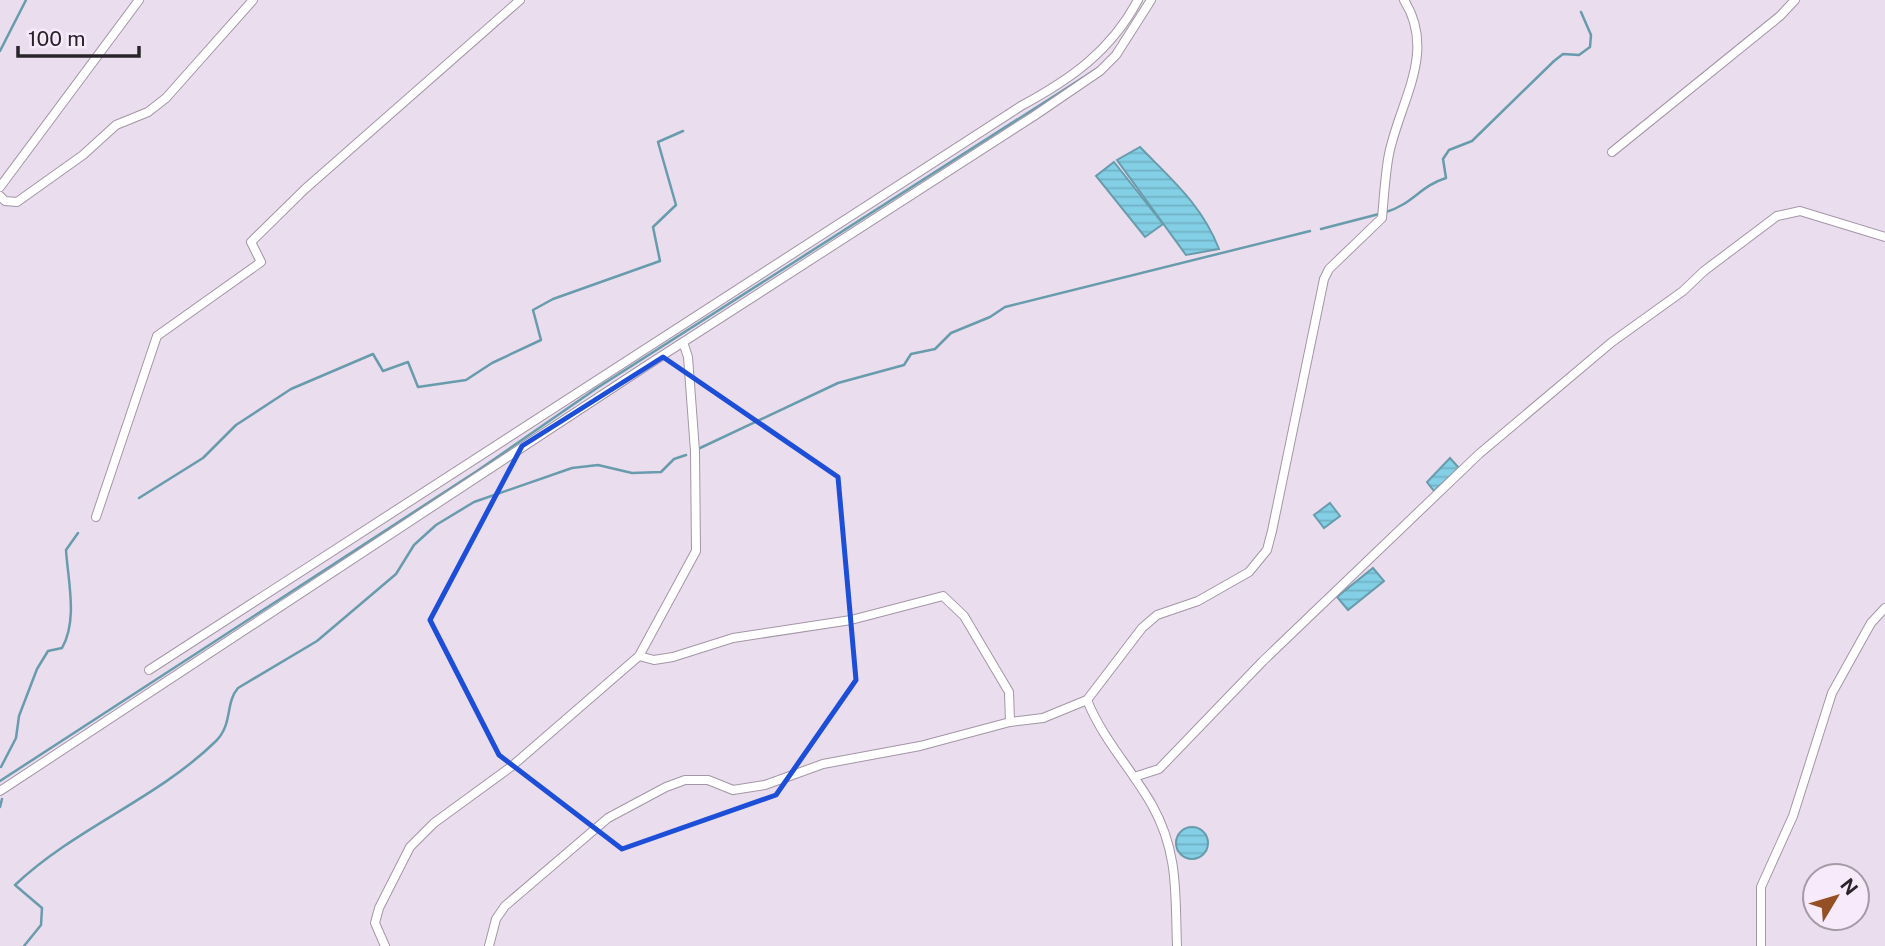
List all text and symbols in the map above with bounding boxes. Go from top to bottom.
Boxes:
scale bar [18,14,138,58]
text: 100 m [28,26,85,51]
north arrow [1801,862,1871,932]
text: N [1836,874,1863,899]

